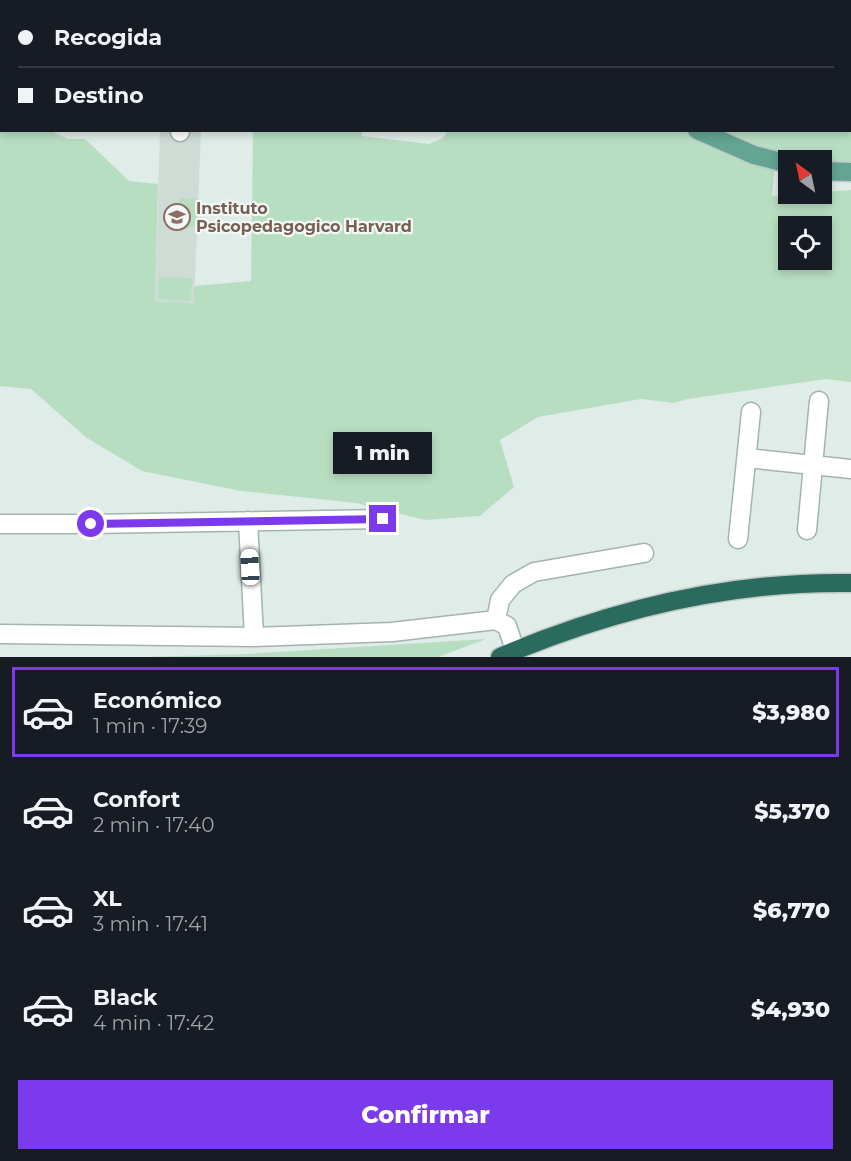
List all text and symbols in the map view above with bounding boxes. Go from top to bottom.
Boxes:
text: Recogida [54,24,162,51]
text: Destino [54,82,144,109]
north arrow [778,150,832,204]
map controls [778,150,832,270]
place label: Instituto Psicopedagogico Harvard [196,199,412,236]
school or university icon: Instituto Psicopedagogico Harvard [162,202,192,232]
button: locate [778,216,832,270]
callout: 1 min [334,432,433,474]
text: 1 min [355,441,410,465]
route end [369,505,396,532]
route start [77,510,104,537]
car [240,549,260,585]
icon: car [21,685,75,739]
text: Económico [93,687,222,714]
text: $3,980 [752,699,830,726]
text: 1 min · 17:39 [93,714,207,738]
icon: car [21,784,75,838]
text: Confort [93,786,180,813]
text: $5,370 [754,798,830,825]
text: 2 min · 17:40 [93,813,215,837]
icon: car [21,883,75,937]
text: XL [93,885,122,912]
text: $6,770 [753,897,830,924]
text: 3 min · 17:41 [93,912,208,936]
icon: car [21,982,75,1036]
text: Black [93,984,157,1011]
text: $4,930 [751,996,830,1023]
text: 4 min · 17:42 [93,1011,214,1035]
button: Confirmar [18,1080,833,1149]

